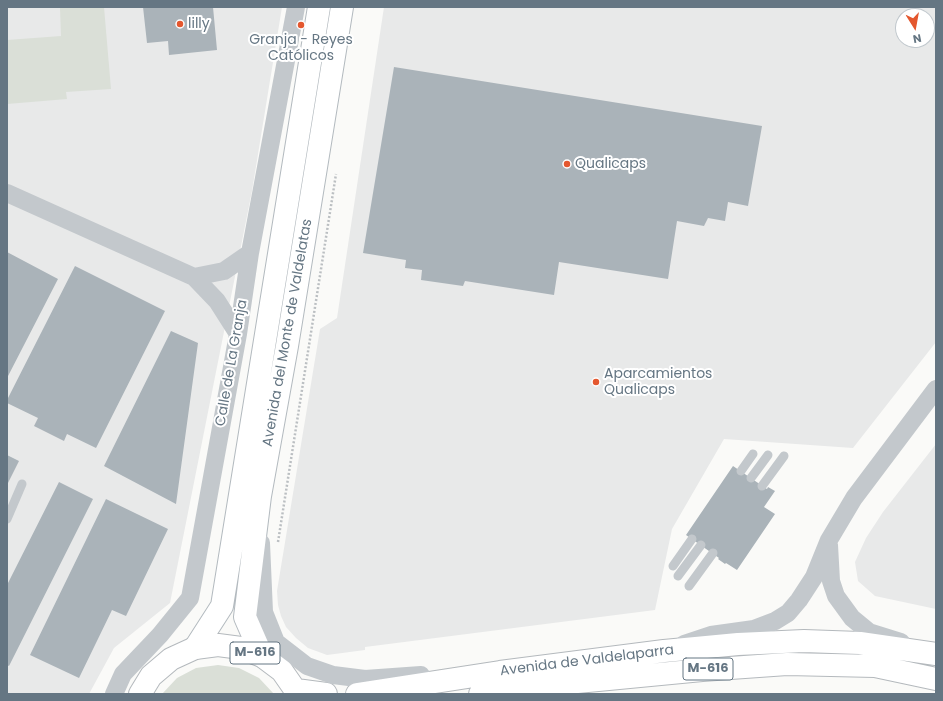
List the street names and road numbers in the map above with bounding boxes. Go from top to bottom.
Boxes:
street label: Avenida del Monte de Valdelatas [260,218,316,448]
street label: Calle de La Granja [213,298,251,428]
road number: M-616 [230,642,280,664]
street label: Avenida de Valdelaparra [499,642,675,680]
road number: M-616 [683,658,733,680]

